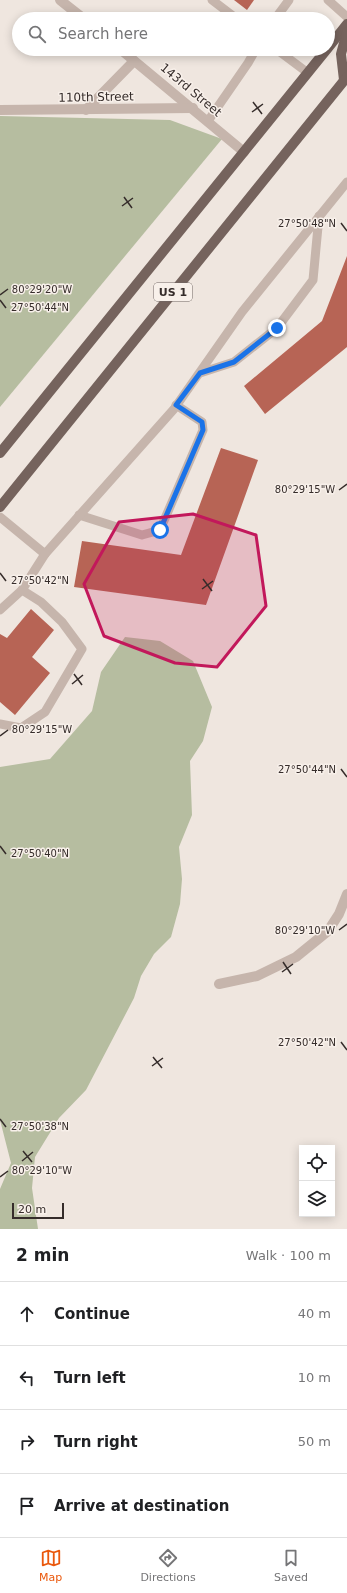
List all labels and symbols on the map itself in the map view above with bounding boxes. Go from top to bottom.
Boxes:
street label: 143rd Street [158,60,225,120]
street label: 110th Street [58,89,134,105]
text: 27°50'48"N [278,218,336,229]
road number: US 1 [154,283,192,301]
text: 80°29'20"W [12,284,72,295]
text: 27°50'44"N [11,302,69,313]
route end [268,319,286,337]
text: 80°29'15"W [275,484,335,495]
route start [151,521,169,539]
text: 27°50'42"N [11,575,69,586]
text: 80°29'15"W [12,724,72,735]
text: 27°50'44"N [278,764,336,775]
text: 27°50'40"N [11,848,69,859]
text: 80°29'10"W [275,925,335,936]
text: 27°50'42"N [278,1037,336,1048]
text: 27°50'38"N [11,1121,69,1132]
text: 80°29'10"W [12,1165,72,1176]
scale bar [12,1201,64,1220]

